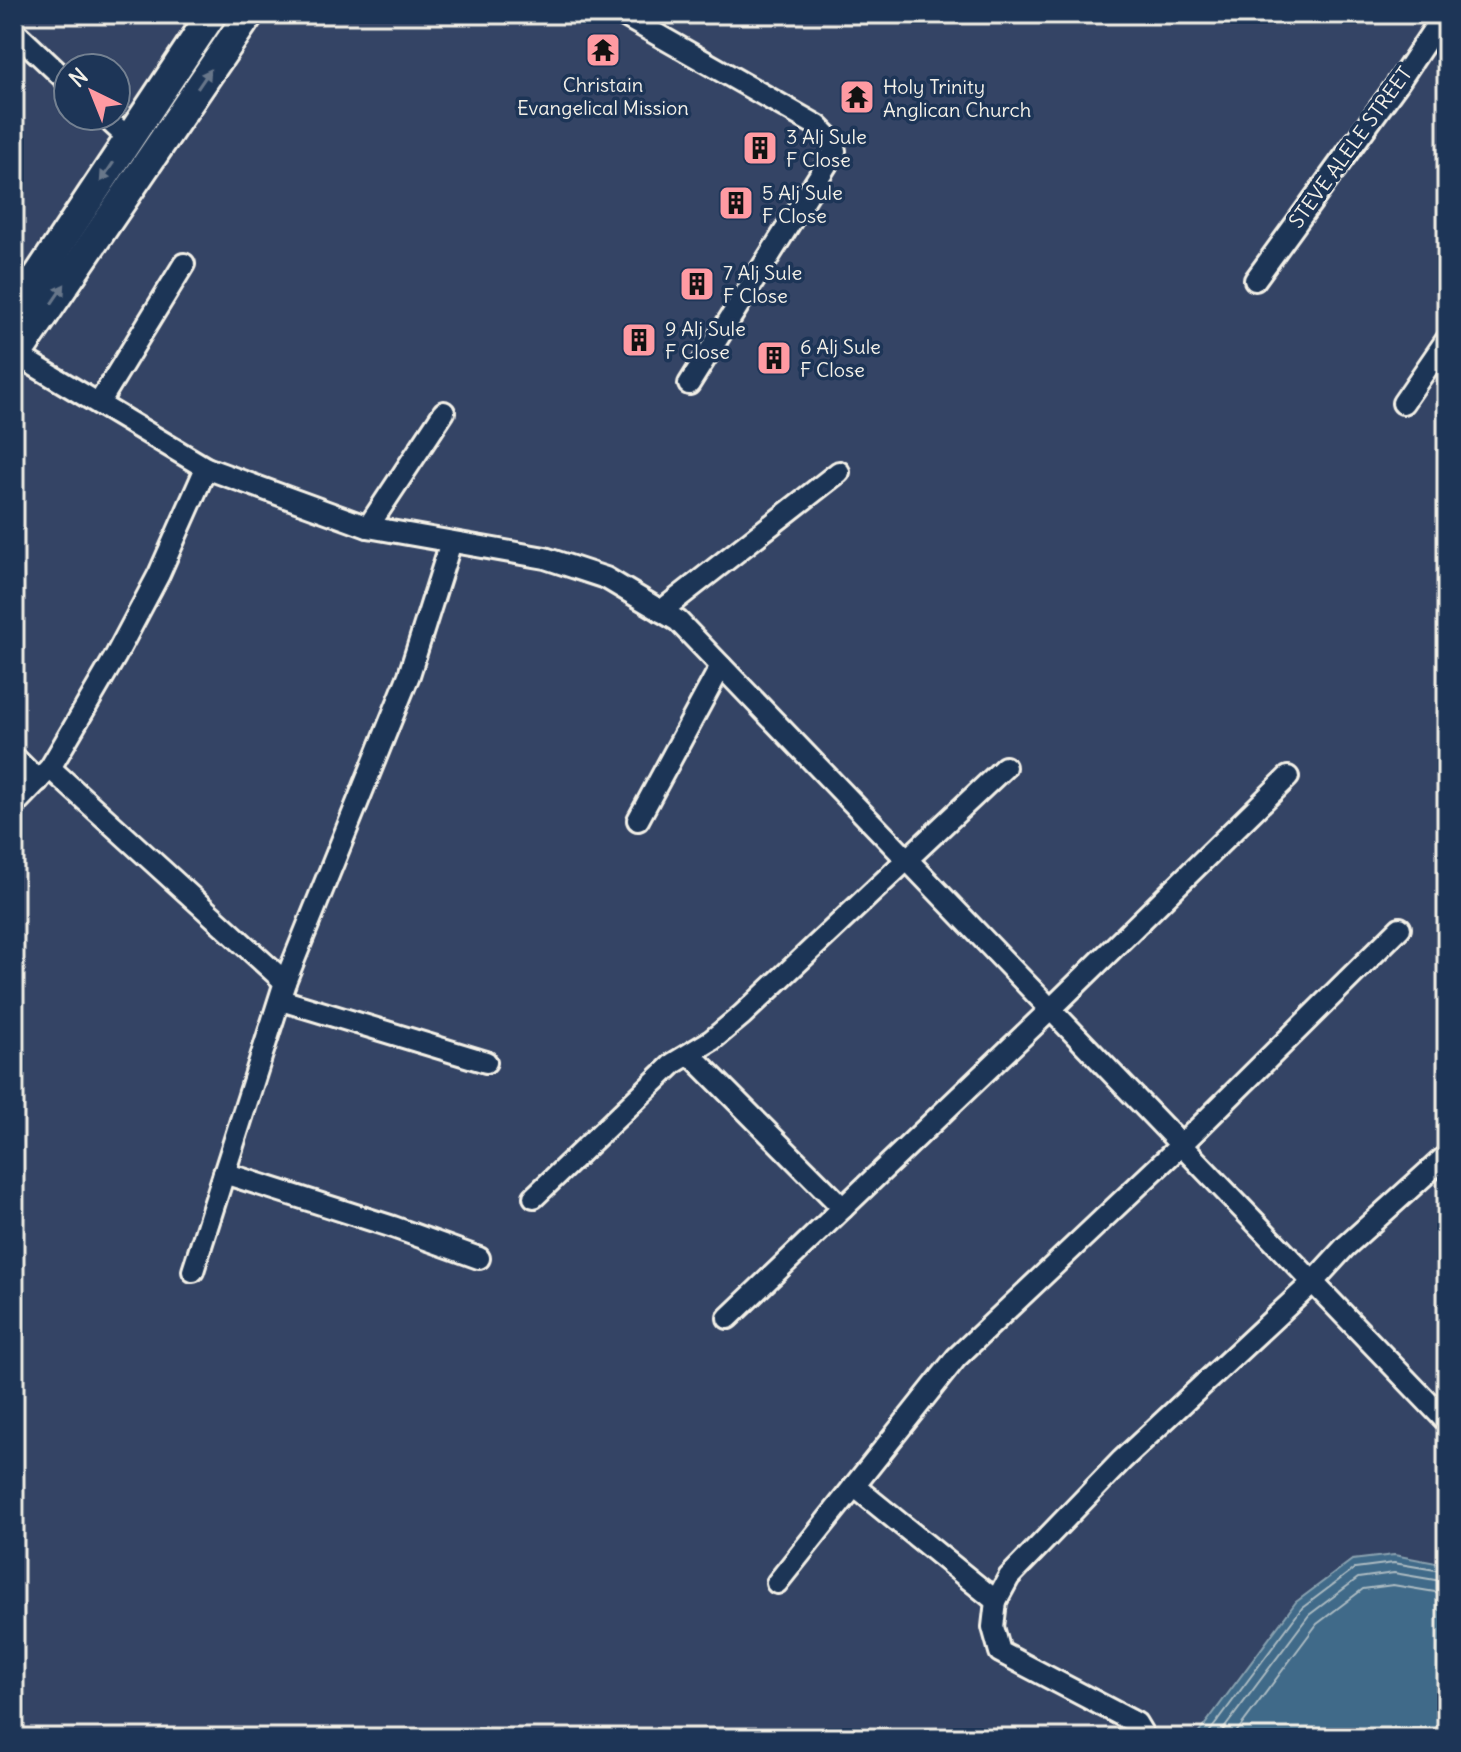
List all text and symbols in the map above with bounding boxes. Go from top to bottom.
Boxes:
temple icon: Christain Evangelical Mission [584,31,622,69]
north arrow [52,52,132,132]
street label: STEVE ALELE STREET [1283,61,1417,233]
text: N [63,62,93,93]
one-way arrow [197,69,212,90]
place label: Christain Evangelical Mission [517,72,689,120]
place label: Holy Trinity Anglican Church [883,74,1031,122]
temple icon: Holy Trinity Anglican Church [838,78,876,116]
place label: 3 Alj Sule F Close [786,124,867,172]
building icon: 3 Alj Sule F Close [741,129,779,167]
one-way arrow [100,161,114,183]
place label: 5 Alj Sule F Close [762,180,843,228]
building icon: 5 Alj Sule F Close [717,184,755,222]
place label: 7 Alj Sule F Close [723,260,802,308]
building icon: 7 Alj Sule F Close [678,265,716,303]
one-way arrow [50,284,65,305]
place label: 9 Alj Sule F Close [665,316,746,364]
building icon: 9 Alj Sule F Close [620,321,658,359]
place label: 6 Alj Sule F Close [800,334,881,382]
building icon: 6 Alj Sule F Close [755,339,793,377]

